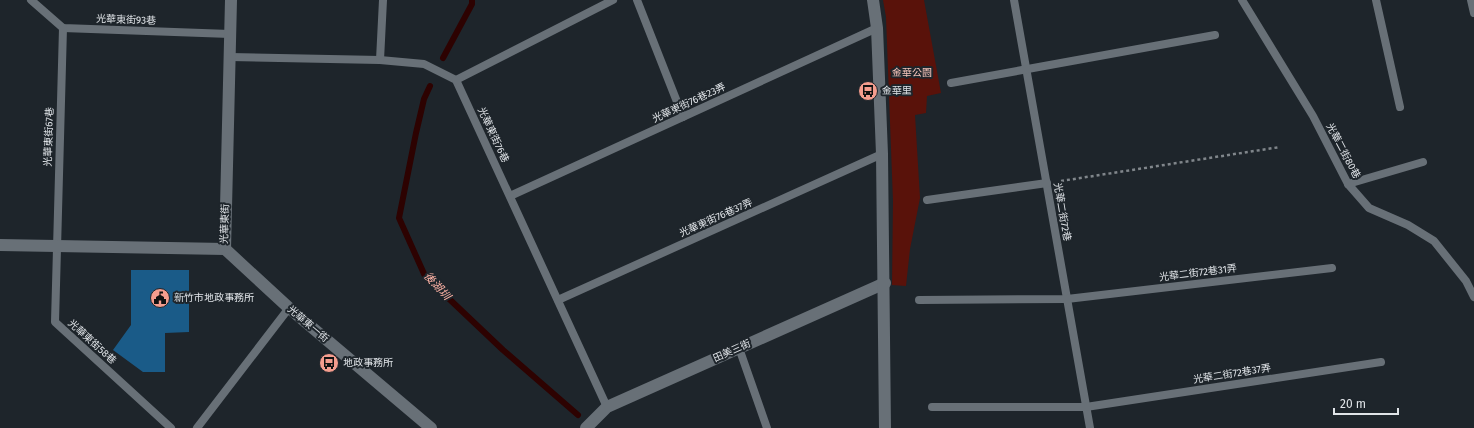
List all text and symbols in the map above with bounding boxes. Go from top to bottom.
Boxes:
street label: 光華東街93巷 [96,13,156,27]
park label: 金華公園 [892,67,932,79]
bus stop icon: 金華里 [857,80,879,102]
street label: 光華東街76巷23弄 [650,81,728,125]
place label: 金華里 [882,85,912,97]
street label: 光華東街76巷 [475,105,511,165]
street label: 光華東街67巷 [42,107,56,167]
street label: 光華二街80巷 [1323,121,1363,181]
street label: 光華二街72巷 [1051,182,1073,242]
street label: 光華東街76巷37弄 [678,196,754,240]
street label: 光華東街 [218,204,232,244]
street label: 光華二街72巷31弄 [1158,262,1238,284]
water label: 後湖圳 [421,269,454,304]
public building icon: 新竹市地政事務所 [149,287,171,309]
place label: 新竹市地政事務所 [174,292,254,304]
street label: 光華東一街 [285,303,331,345]
street label: 光華東街58巷 [65,317,119,367]
street label: 田美三街 [711,337,753,365]
bus stop icon: 地政事務所 [318,352,340,374]
place label: 地政事務所 [343,357,393,369]
street label: 光華二街72巷37弄 [1192,362,1272,386]
scale bar [1334,390,1398,416]
text: 20 m [1340,397,1366,411]

